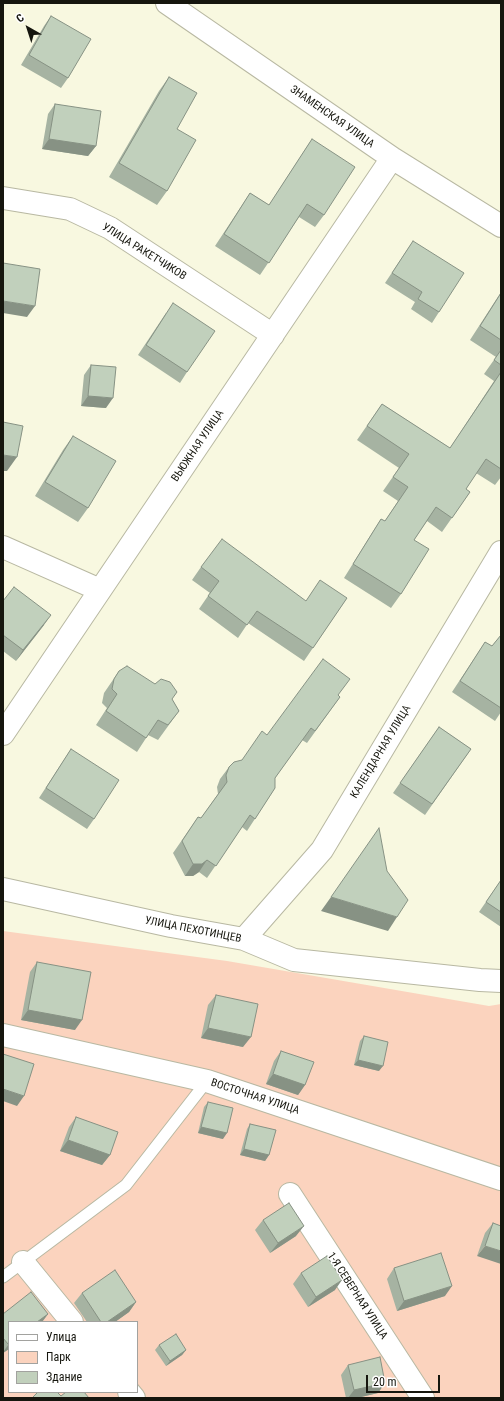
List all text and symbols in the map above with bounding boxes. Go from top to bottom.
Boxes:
north arrow [8,8,48,48]
text: С [14,11,27,25]
street label: ЗНАМЕНСКАЯ УЛИЦА [287,83,377,151]
street label: УЛИЦА РАКЕТЧИКОВ [100,221,188,283]
street label: ВЬЮЖНАЯ УЛИЦА [169,408,227,484]
street label: КАЛЕНДАРНАЯ УЛИЦА [348,703,414,801]
street label: УЛИЦА ПЕХОТИНЦЕВ [144,914,242,946]
street label: ВОСТОЧНАЯ УЛИЦА [209,1076,301,1118]
street label: 1-Я СЕВЕРНАЯ УЛИЦА [324,1250,390,1342]
legend [8,1321,138,1393]
text: Улица [46,1330,76,1344]
text: Парк [46,1350,71,1364]
scale bar [368,1367,442,1393]
text: Здание [46,1370,82,1384]
text: 20 m [373,1375,397,1389]

